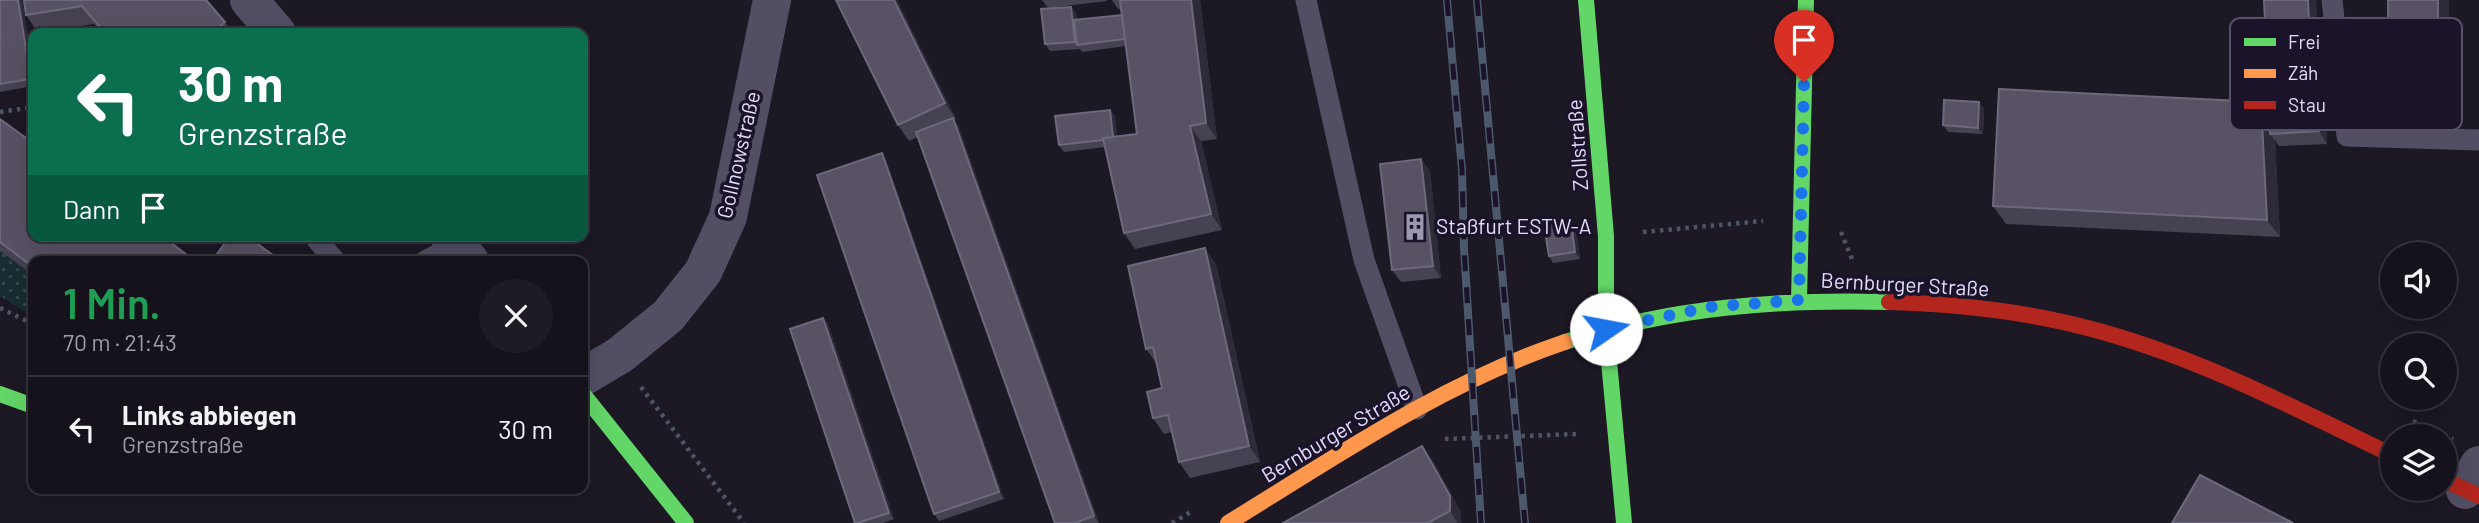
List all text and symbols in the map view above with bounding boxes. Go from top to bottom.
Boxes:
pin [1774,10,1834,82]
legend [2230,18,2462,130]
icon: arrive [1785,21,1823,59]
text: Frei [2288,30,2320,53]
text: 30 m [178,53,283,112]
icon: left [63,56,154,147]
text: Zäh [2288,61,2318,84]
street label: Gollnowstraße [711,89,764,221]
text: Stau [2288,93,2326,116]
street label: Zollstraße [1561,99,1592,192]
text: Grenzstraße [178,113,347,151]
icon: arrive [134,189,172,227]
text: Dann [63,193,120,224]
building icon: Staßfurt ESTW-A [1400,212,1430,242]
place label: Staßfurt ESTW-A [1436,213,1592,238]
map controls [2380,242,2457,501]
button: sound [2380,242,2457,319]
street label: Bernburger Straße [1820,267,1990,300]
text: 1 Min. [63,277,161,327]
button: close [479,279,553,353]
position arrow [1569,292,1643,366]
text: 70 m · 21:43 [63,328,177,356]
button: search [2380,333,2457,410]
street label: Bernburger Straße [1256,379,1414,487]
text: Links abbiegen [122,399,296,430]
icon: left [63,410,101,448]
text: 30 m [498,413,553,444]
button: layers [2380,424,2457,501]
text: Grenzstraße [122,430,244,458]

